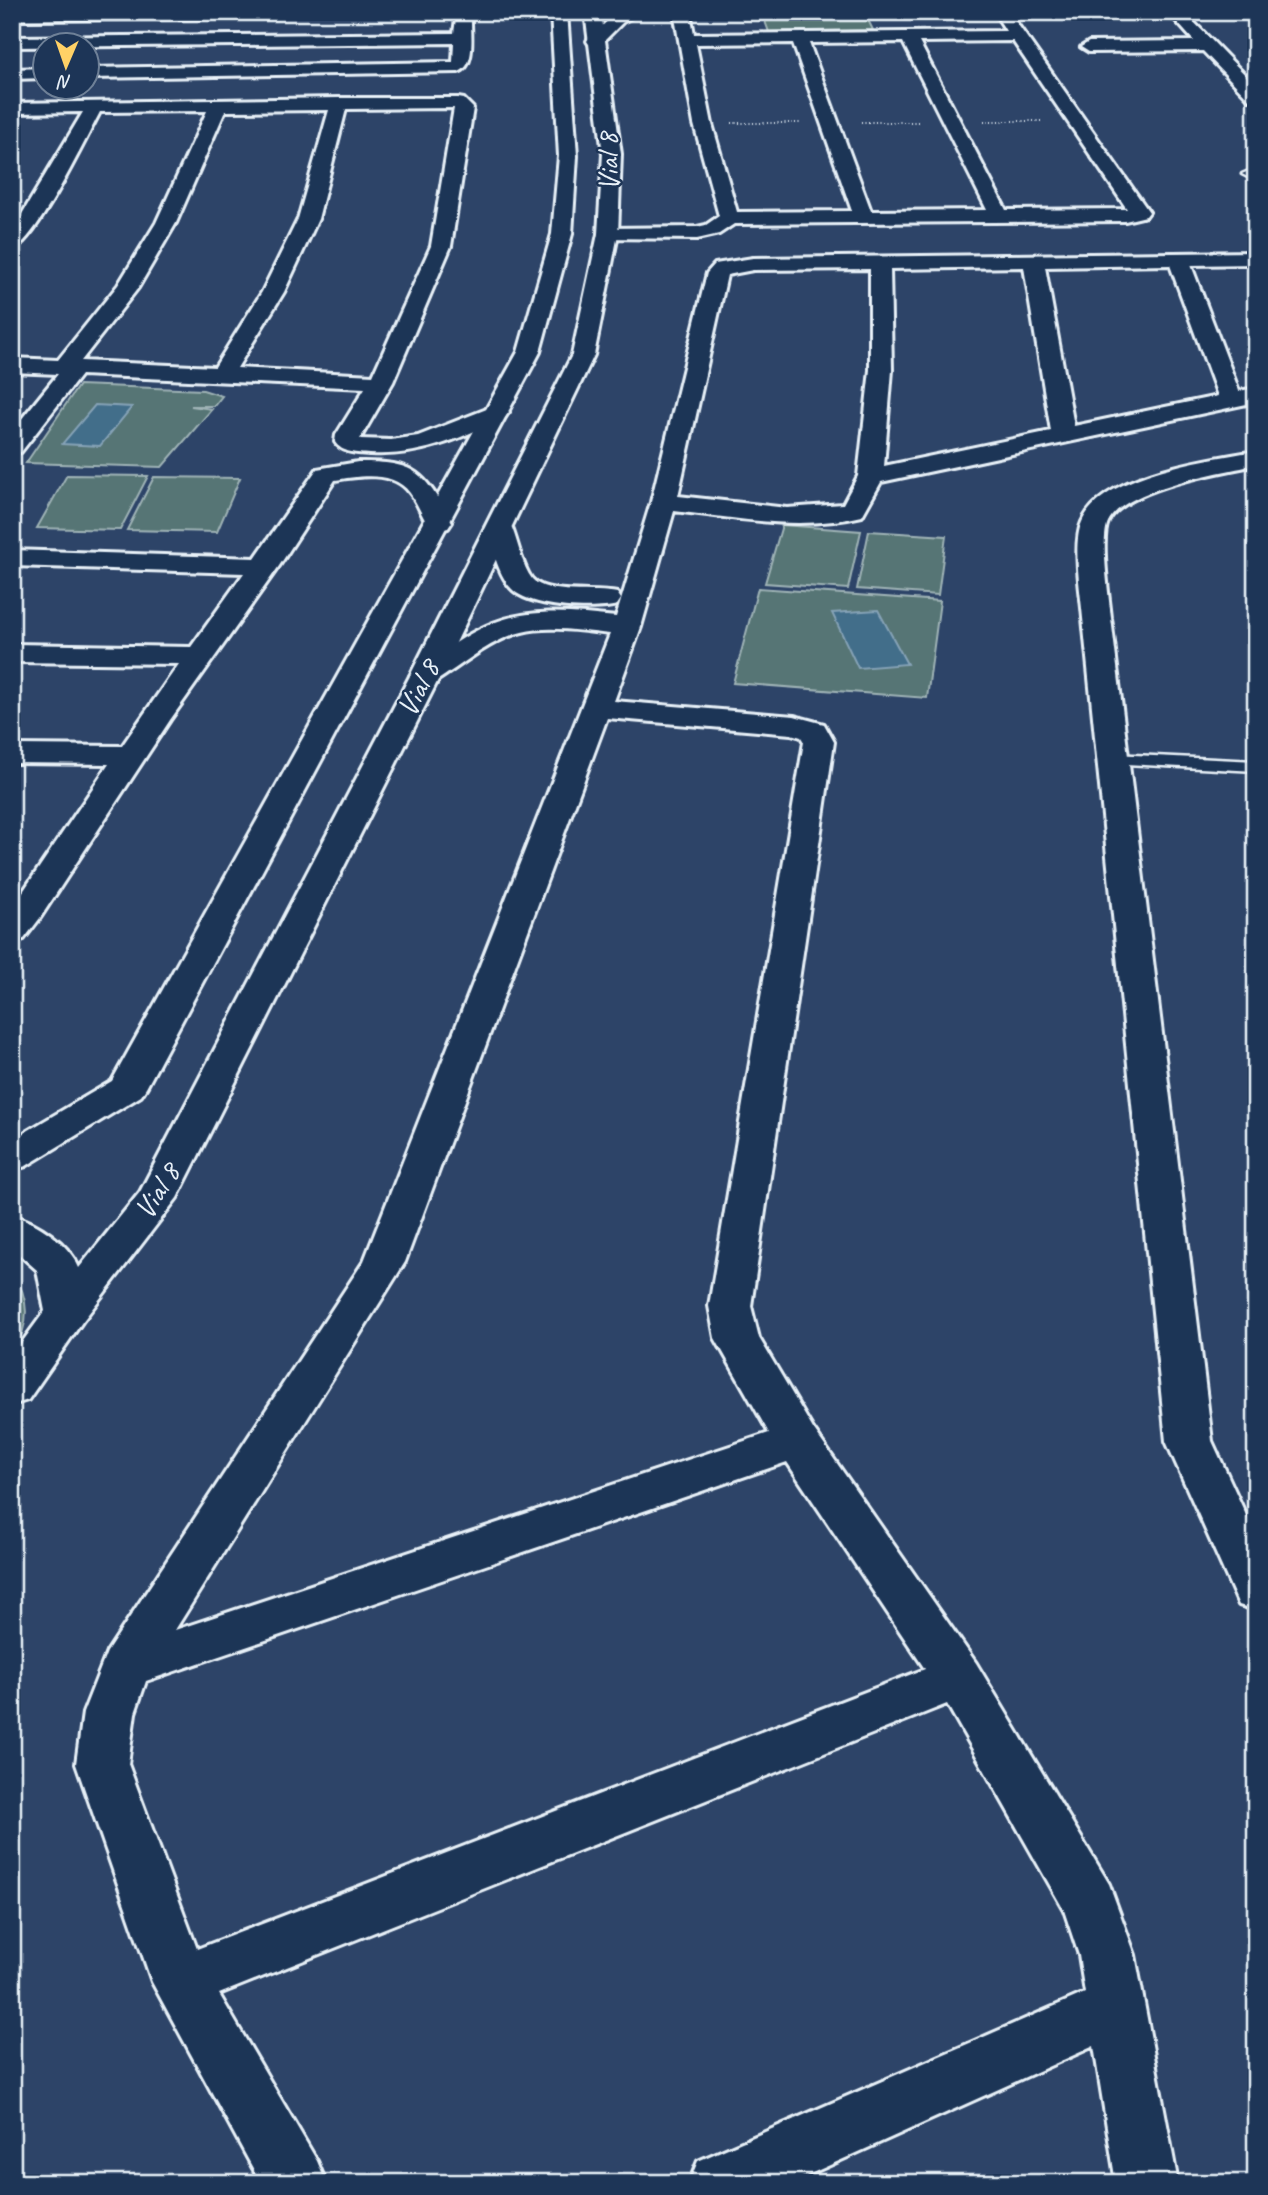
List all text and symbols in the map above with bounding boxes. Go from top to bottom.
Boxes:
north arrow [32,32,102,102]
text: N [56,70,72,94]
street label: Vial 8 [588,130,628,192]
street label: Vial 8 [388,651,449,723]
street label: Vial 8 [125,1154,190,1226]

